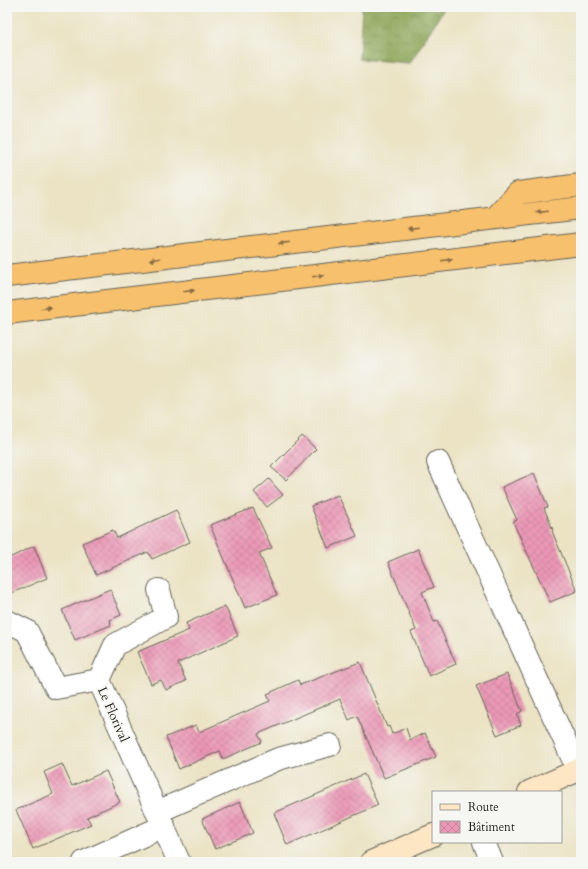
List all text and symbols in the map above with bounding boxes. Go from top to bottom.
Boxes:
one-way arrow [536,209,548,215]
one-way arrow [407,225,419,231]
one-way arrow [278,240,290,246]
one-way arrow [149,255,161,262]
one-way arrow [441,257,453,264]
one-way arrow [312,273,324,279]
one-way arrow [183,288,195,294]
one-way arrow [40,305,52,311]
street label: Le Florival [93,684,134,746]
legend [432,791,562,843]
text: Route [468,799,499,815]
text: Bâtiment [468,819,515,835]

